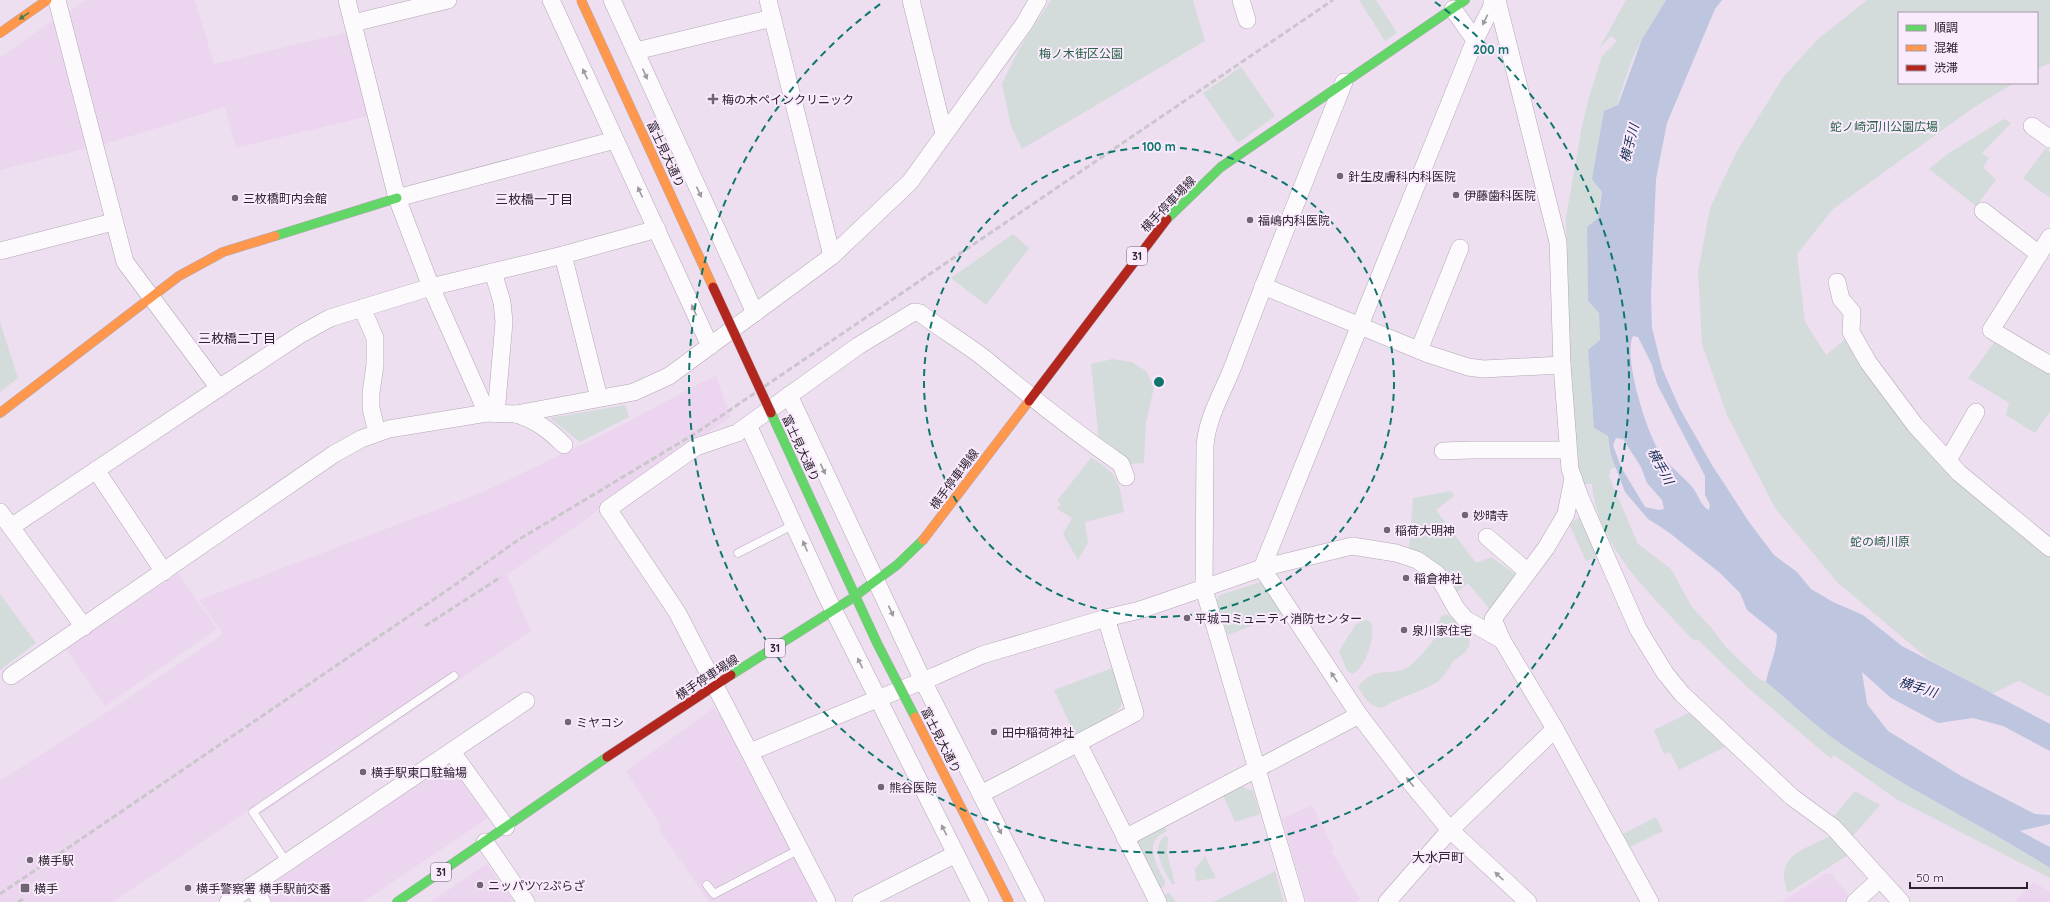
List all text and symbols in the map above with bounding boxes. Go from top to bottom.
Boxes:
one-way arrow [18,12,29,20]
legend [1898,12,2038,84]
one-way arrow [1482,14,1488,26]
text: 順調 [1934,20,1958,35]
text: 混雑 [1934,40,1958,55]
text: 200 m [1473,42,1509,57]
park label: 梅ノ木街区公園 [1039,46,1123,61]
text: 渋滞 [1934,60,1958,75]
one-way arrow [582,68,588,80]
one-way arrow [643,68,649,80]
place label: 梅の木ペインクリニック [722,92,854,107]
marker: 梅の木ペインクリニック [707,93,719,105]
street label: 富士見大通り [644,118,688,190]
park label: 蛇ノ崎河川公園広場 [1830,119,1938,134]
water label: 横手川 [1616,120,1642,164]
text: 100 m [1142,139,1176,154]
place label: 針生皮膚科内科医院 [1348,169,1456,184]
marker: 針生皮膚科内科医院 [1335,171,1345,181]
street label: 横手停車場線 [1138,173,1198,235]
one-way arrow [637,186,643,198]
one-way arrow [696,187,702,198]
place label: 伊藤歯科医院 [1464,188,1536,203]
marker: 伊藤歯科医院 [1451,190,1461,200]
place label: 三枚橋町内会館 [243,191,327,206]
district label: 三枚橋一丁目 [495,191,573,207]
marker: 三枚橋町内会館 [230,193,240,203]
place label: 福嶋内科医院 [1258,213,1330,228]
marker: 福嶋内科医院 [1245,215,1255,225]
road number: 31 [1127,247,1147,265]
one-way arrow [691,305,697,316]
district label: 三枚橋二丁目 [198,330,276,346]
centre of rings [1152,375,1166,389]
street label: 富士見大通り [779,412,823,484]
water label: 横手川 [1645,445,1678,489]
street label: 横手停車場線 [926,446,982,512]
one-way arrow [820,463,826,474]
place label: 妙晴寺 [1473,508,1509,523]
marker: 妙晴寺 [1460,510,1470,520]
place label: 稲荷大明神 [1395,523,1455,538]
marker: 稲荷大明神 [1382,525,1392,535]
park label: 蛇の崎川原 [1850,534,1910,549]
one-way arrow [801,539,807,551]
place label: 稲倉神社 [1414,571,1462,586]
marker: 稲倉神社 [1401,573,1411,583]
one-way arrow [888,606,894,617]
place label: 平城コミュニティ消防センター [1195,611,1362,626]
marker: 平城コミュニティ消防センター [1182,613,1192,623]
place label: 泉川家住宅 [1412,623,1472,638]
marker: 泉川家住宅 [1399,625,1409,635]
road number: 31 [765,639,785,657]
street label: 横手停車場線 [673,651,741,703]
one-way arrow [857,658,863,669]
one-way arrow [1330,671,1337,682]
water label: 横手川 [1897,673,1941,701]
street label: 富士見大通り [918,705,964,775]
place label: ミヤコシ [576,715,624,730]
marker: ミヤコシ [563,717,573,727]
place label: 田中稲荷神社 [1002,725,1074,740]
marker: 田中稲荷神社 [989,727,999,737]
place label: 横手駅東口駐輪場 [371,765,467,780]
marker: 横手駅東口駐輪場 [358,767,368,777]
one-way arrow [1406,776,1414,787]
place label: 熊谷医院 [889,780,937,795]
marker: 熊谷医院 [876,782,886,792]
one-way arrow [996,823,1002,834]
one-way arrow [940,824,947,835]
district label: 大水戸町 [1412,849,1464,865]
place label: 横手駅 [38,853,74,868]
marker: 横手駅 [25,855,35,865]
road number: 31 [431,863,451,881]
scale bar [1910,864,2027,890]
text: 50 m [1916,870,1944,885]
one-way arrow [1494,871,1504,881]
place label: ニッパツY2ぷらざ [488,878,585,893]
marker: ニッパツY2ぷらざ [475,880,485,890]
place label: 横手 [34,881,58,896]
place label: 横手警察署 横手駅前交番 [196,881,331,896]
marker: 横手 [19,882,31,894]
marker: 横手警察署 横手駅前交番 [183,883,193,893]

